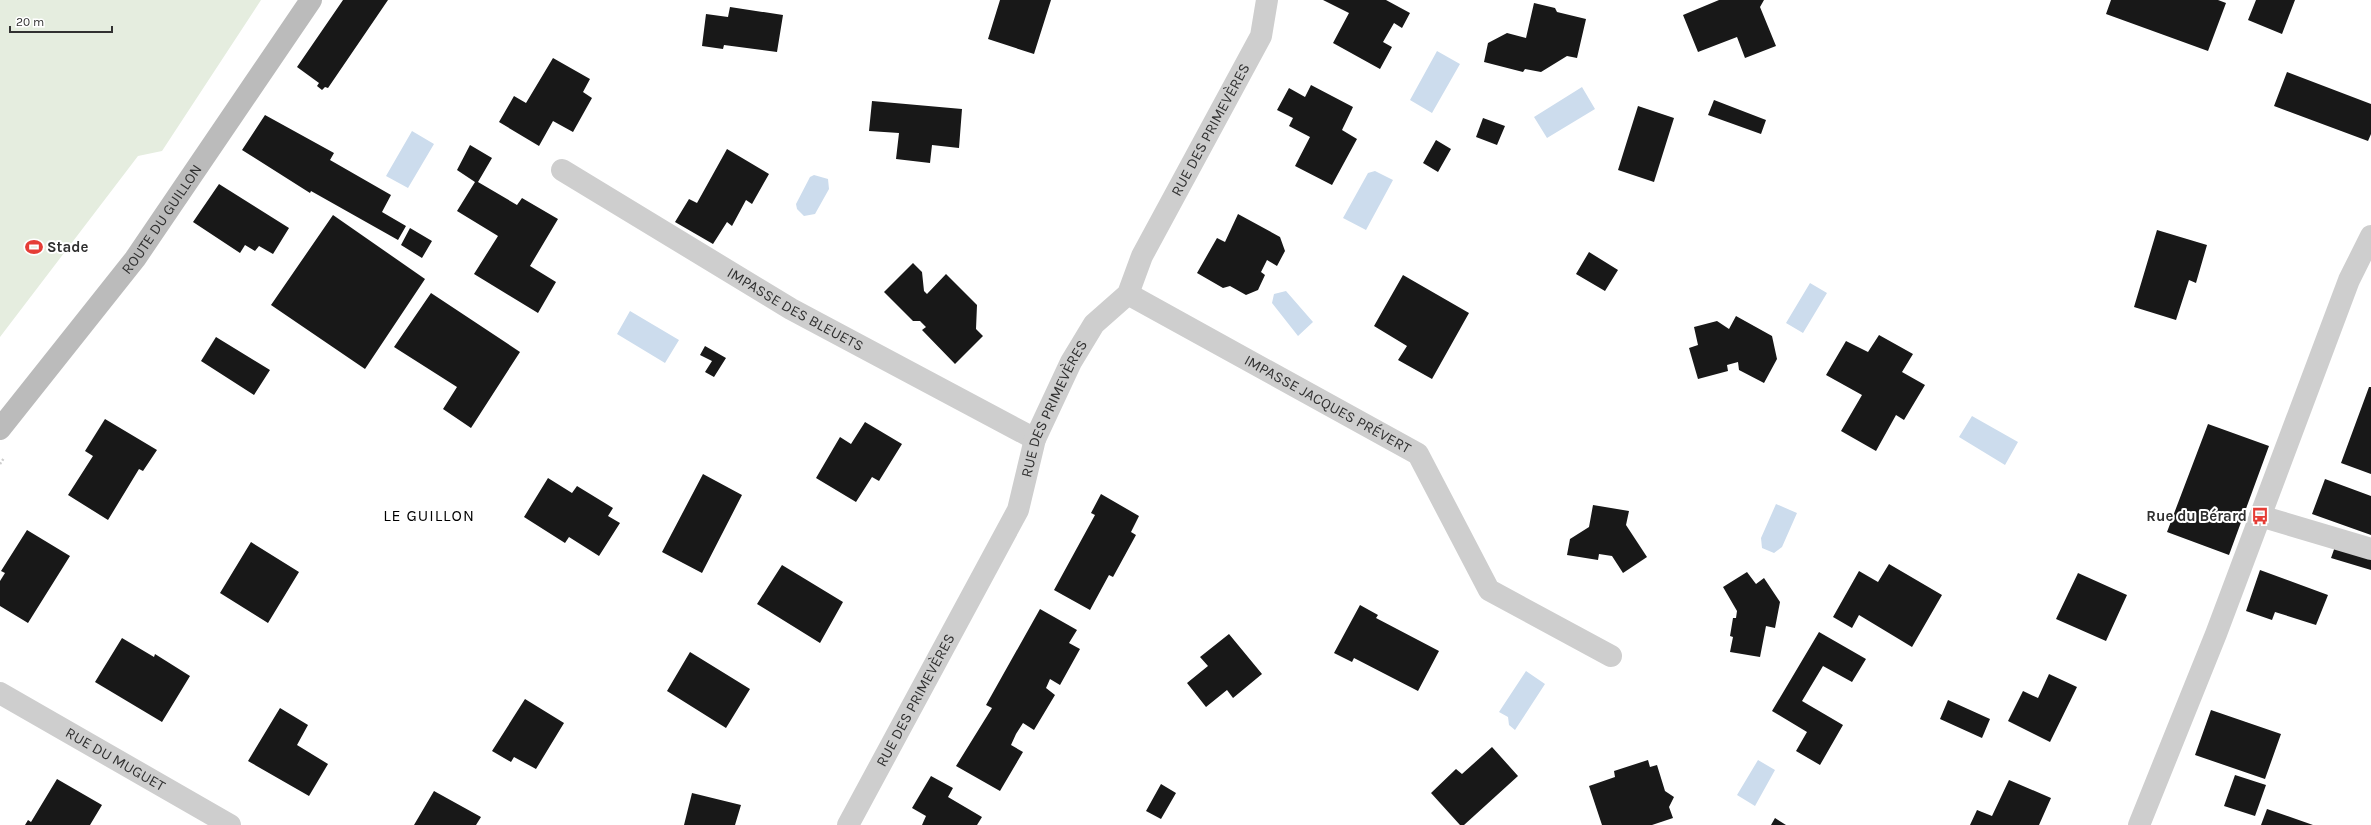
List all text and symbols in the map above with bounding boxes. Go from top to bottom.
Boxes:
scale bar [10,8,112,34]
text: 20 m [16,15,44,29]
street label: RUE DES PRIMEVÈRES [1167,60,1254,199]
street label: ROUTE DU GUILLON [118,161,206,278]
sports icon: Stade [24,237,44,257]
place label: Stade [47,238,88,256]
street label: IMPASSE DES BLEUETS [724,263,867,355]
street label: RUE DES PRIMEVÈRES [1017,337,1091,479]
street label: IMPASSE JACQUES PRÉVERT [1241,351,1414,458]
district label: LE GUILLON [383,506,475,525]
bus stop icon: Rue du Bérard [2250,506,2270,526]
place label: Rue du Bérard [2146,507,2247,525]
street label: RUE DES PRIMEVÈRES [872,630,959,770]
street label: RUE DU MUGUET [62,723,169,795]

